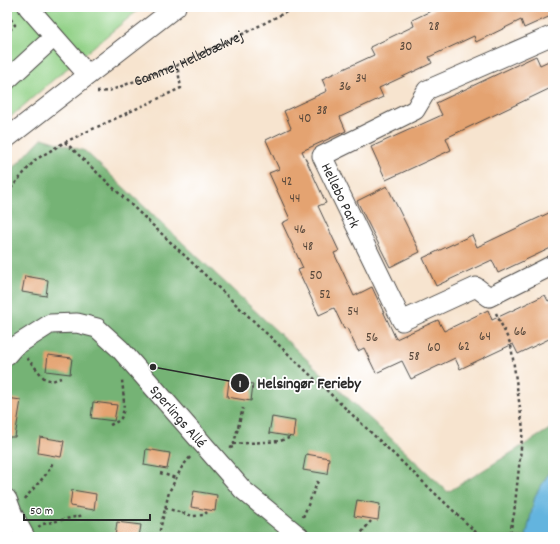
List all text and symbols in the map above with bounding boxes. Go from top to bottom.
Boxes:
house number: 28 [429,18,439,37]
street label: Gammel Hellebækvej [131,26,248,93]
house number: 30 [400,38,412,57]
house number: 34 [355,70,367,89]
house number: 36 [339,78,351,97]
house number: 38 [317,102,328,121]
house number: 40 [299,110,311,129]
street label: Hellebo Park [314,160,364,232]
house number: 42 [281,173,293,192]
house number: 44 [290,190,300,209]
house number: 46 [294,221,306,240]
house number: 48 [303,238,313,257]
house number: 50 [309,267,323,286]
house number: 52 [319,286,331,305]
house number: 54 [347,303,359,322]
house number: 66 [514,323,526,342]
house number: 64 [479,328,491,347]
house number: 56 [366,329,378,348]
house number: 62 [458,338,470,357]
house number: 60 [427,339,441,358]
house number: 58 [408,348,420,367]
callout: Helsingør Ferieby [230,369,369,397]
text: Helsingør Ferieby [257,373,362,396]
text: 1 [239,376,242,393]
street label: Sperlings Allé [143,381,211,454]
scale bar [24,496,150,522]
text: 50 m [30,503,53,520]

